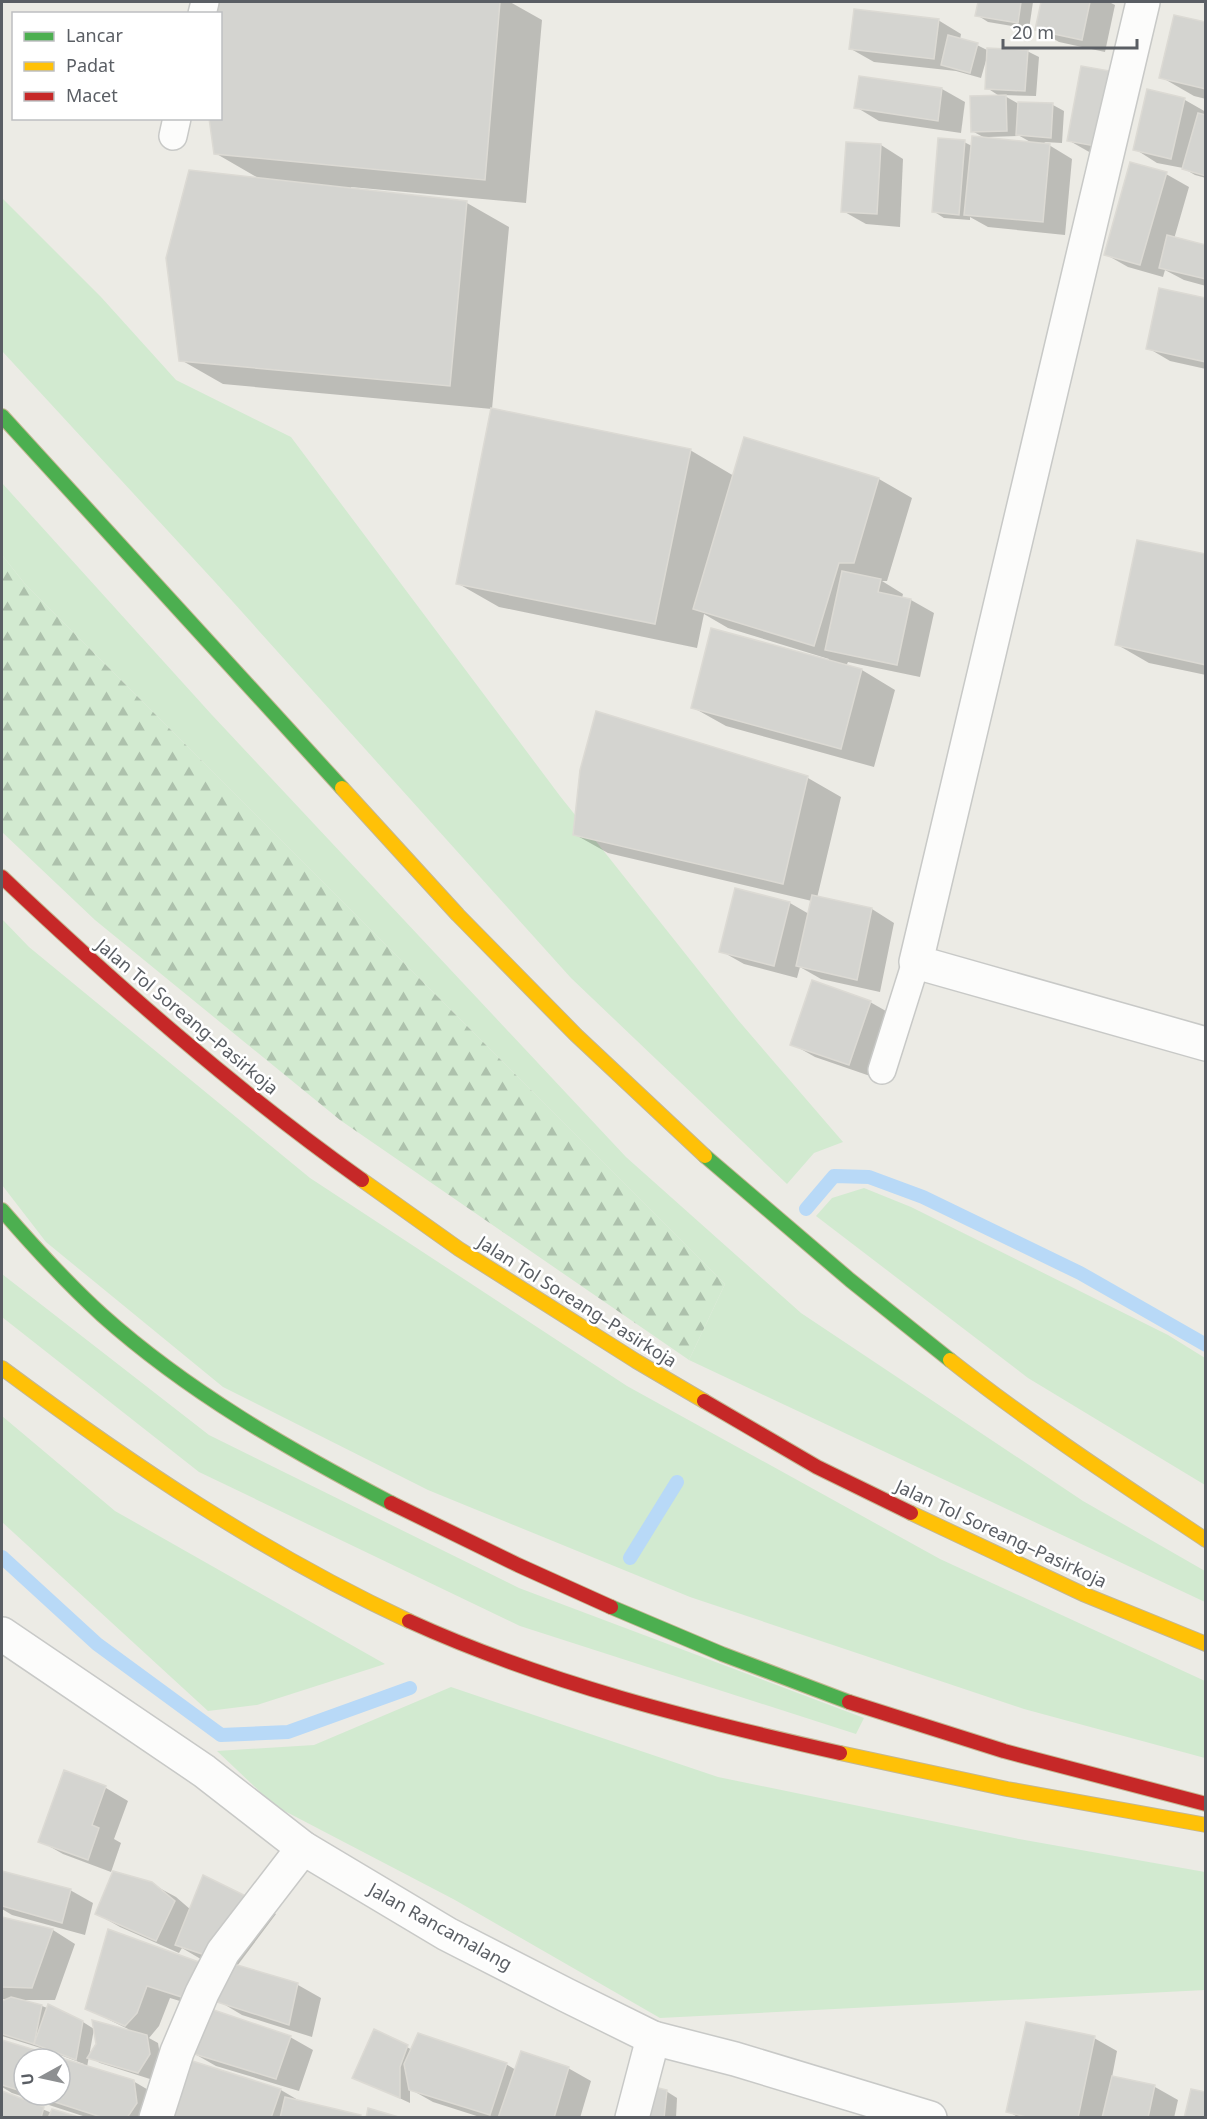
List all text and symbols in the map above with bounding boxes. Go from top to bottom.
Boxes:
legend [12,12,222,120]
scale bar [1003,12,1136,50]
text: 20 m [1012,20,1054,44]
text: Lancar [66,23,123,47]
text: Padat [66,53,115,77]
text: Macet [66,83,118,107]
street label: Jalan Tol Soreang–Pasirkoja [90,932,284,1100]
street label: Jalan Tol Soreang–Pasirkoja [472,1229,682,1372]
street label: Jalan Tol Soreang–Pasirkoja [890,1473,1111,1593]
street label: Jalan Rancamalang [363,1876,517,1976]
north arrow [12,2047,72,2107]
text: U [15,2072,39,2087]

